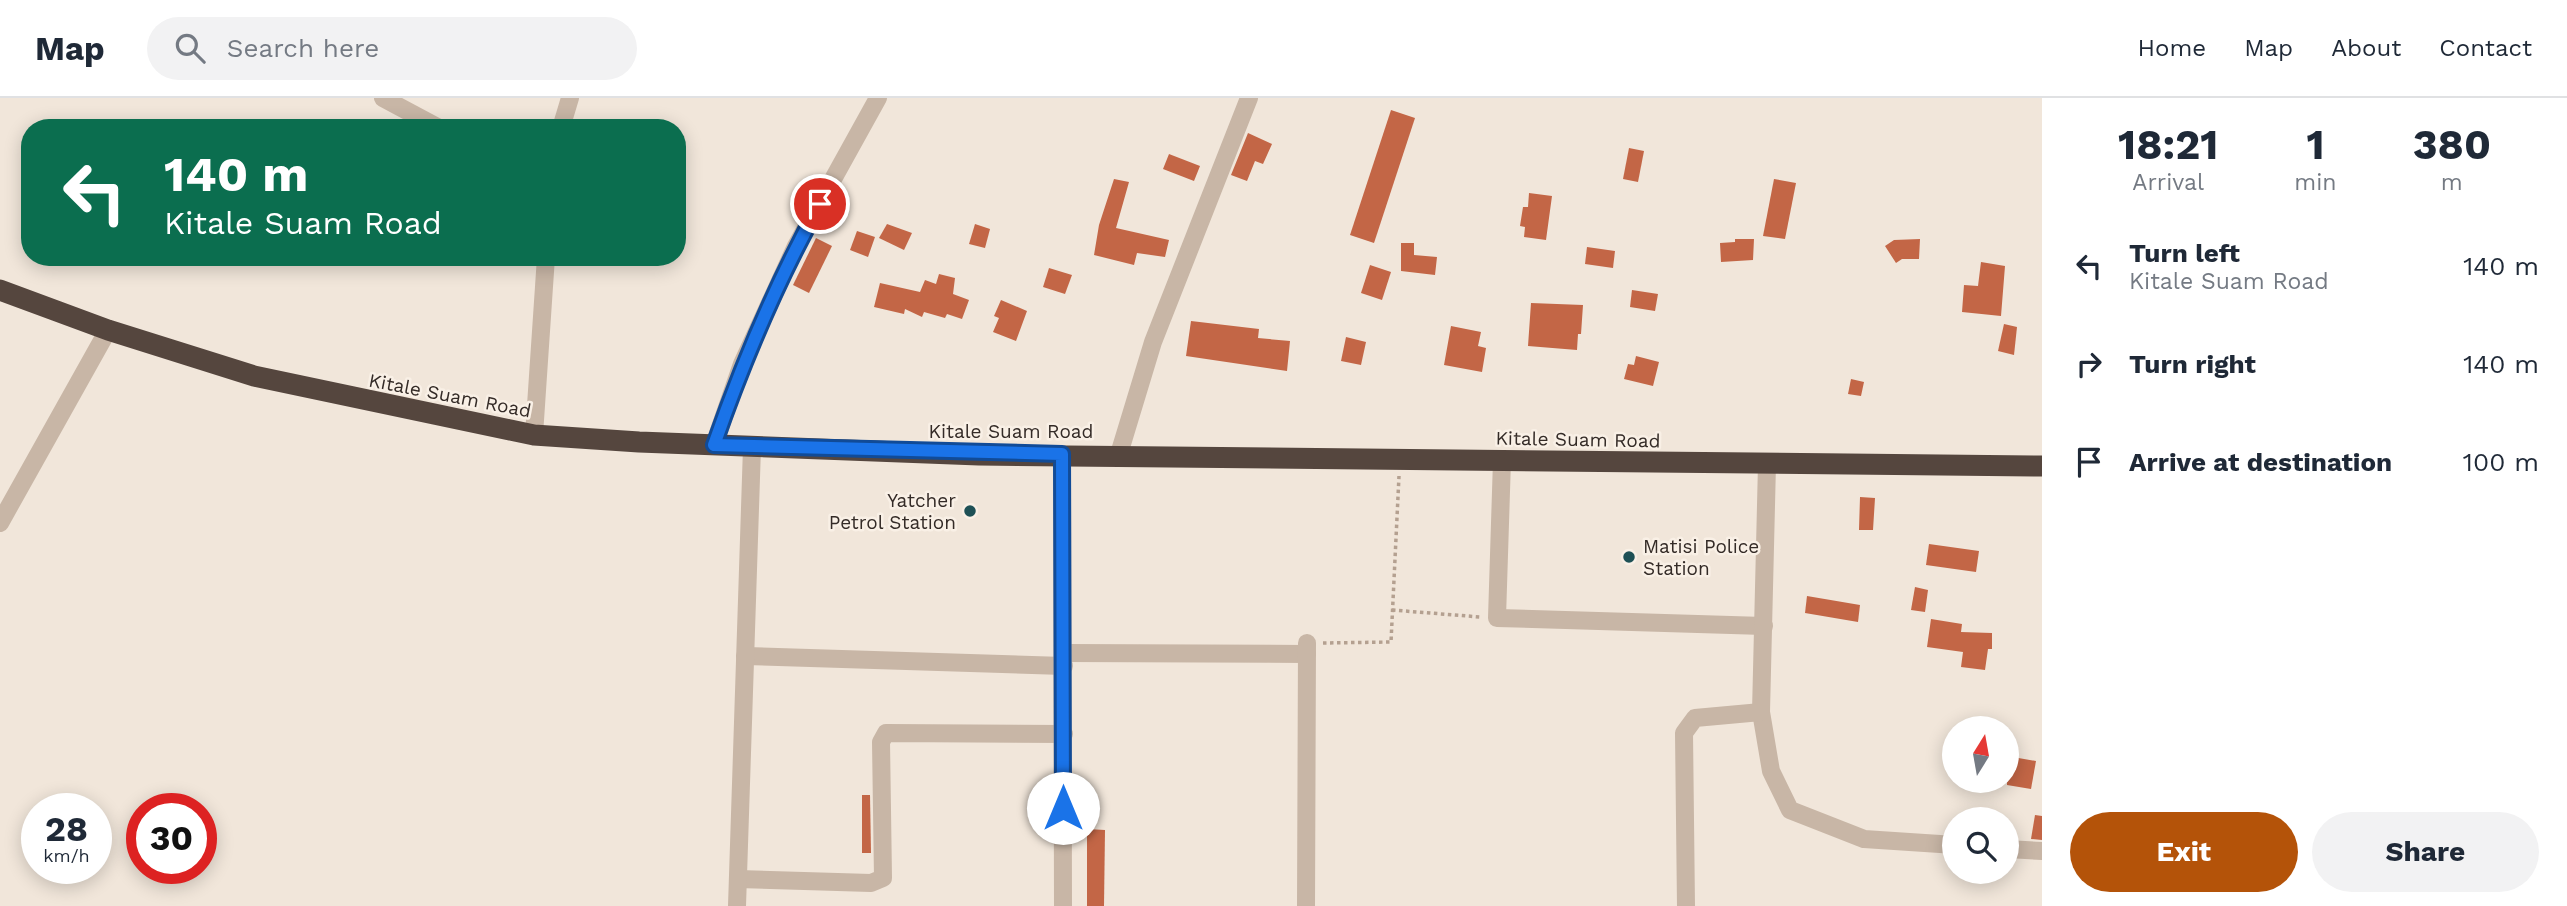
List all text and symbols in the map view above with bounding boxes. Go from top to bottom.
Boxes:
search box [147,17,637,80]
text: Map [35,29,105,68]
icon: search [171,29,209,67]
text: Search here [227,33,379,63]
text: Home [2138,34,2206,62]
text: Map [2244,34,2293,62]
text: About [2331,34,2401,62]
text: Contact [2439,34,2532,62]
text: 18:21 [2118,120,2218,169]
text: 1 [2306,120,2325,169]
text: 380 [2413,120,2491,169]
text: 140 m [164,145,308,203]
icon: left [49,147,140,238]
text: Arrival [2132,169,2204,196]
text: min [2294,169,2337,196]
text: m [2441,169,2463,196]
pin [790,174,850,234]
icon: arrive [801,185,839,223]
text: Kitale Suam Road [164,204,442,242]
text: Turn left [2129,238,2240,268]
icon: left [2070,247,2108,285]
text: 140 m [2463,251,2539,281]
text: Kitale Suam Road [2129,268,2329,295]
icon: right [2070,345,2108,383]
text: Turn right [2129,349,2256,379]
text: 140 m [2463,349,2539,379]
street label: Kitale Suam Road [367,368,533,423]
street label: Kitale Suam Road [928,420,1094,443]
street label: Kitale Suam Road [1495,427,1661,452]
icon: arrive [2070,443,2108,481]
text: Arrive at destination [2129,447,2392,477]
text: 100 m [2463,447,2539,477]
place label: Yatcher Petrol Station [829,489,956,534]
marker: Yatcher Petrol Station [962,503,978,519]
place label: Matisi Police Station [1643,535,1759,580]
marker: Matisi Police Station [1621,549,1637,565]
north arrow [1942,716,2020,793]
map controls [1942,716,2019,884]
position arrow [1026,771,1100,845]
speed limit sign: 30 [126,793,217,884]
button: search [1942,807,2019,884]
text: 28 [45,808,88,850]
button: Exit [2070,812,2298,892]
button: Share [2312,812,2539,892]
text: km/h [43,845,90,866]

